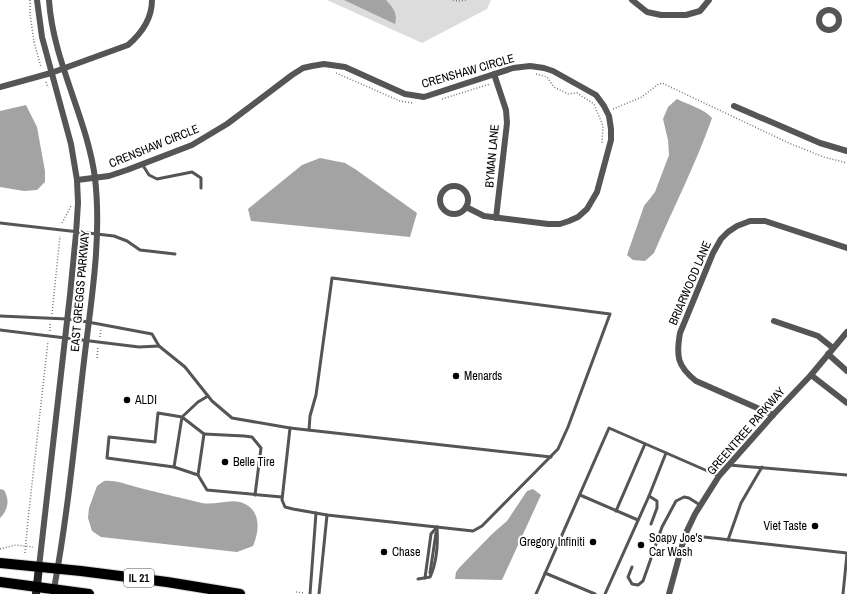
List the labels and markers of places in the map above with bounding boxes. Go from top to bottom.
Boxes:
place label: Menards [464,368,502,384]
marker: Menards [451,371,461,381]
place label: ALDI [134,392,157,408]
marker: ALDI [122,395,132,405]
place label: Belle Tire [233,454,275,470]
marker: Belle Tire [220,457,230,467]
place label: Viet Taste [763,518,807,534]
marker: Viet Taste [810,521,820,531]
place label: Soapy Joe's Car Wash [649,530,702,560]
place label: Gregory Infiniti [519,534,585,550]
marker: Gregory Infiniti [588,537,598,547]
marker: Soapy Joe's Car Wash [636,540,646,550]
place label: Chase [392,544,420,560]
marker: Chase [379,547,389,557]

